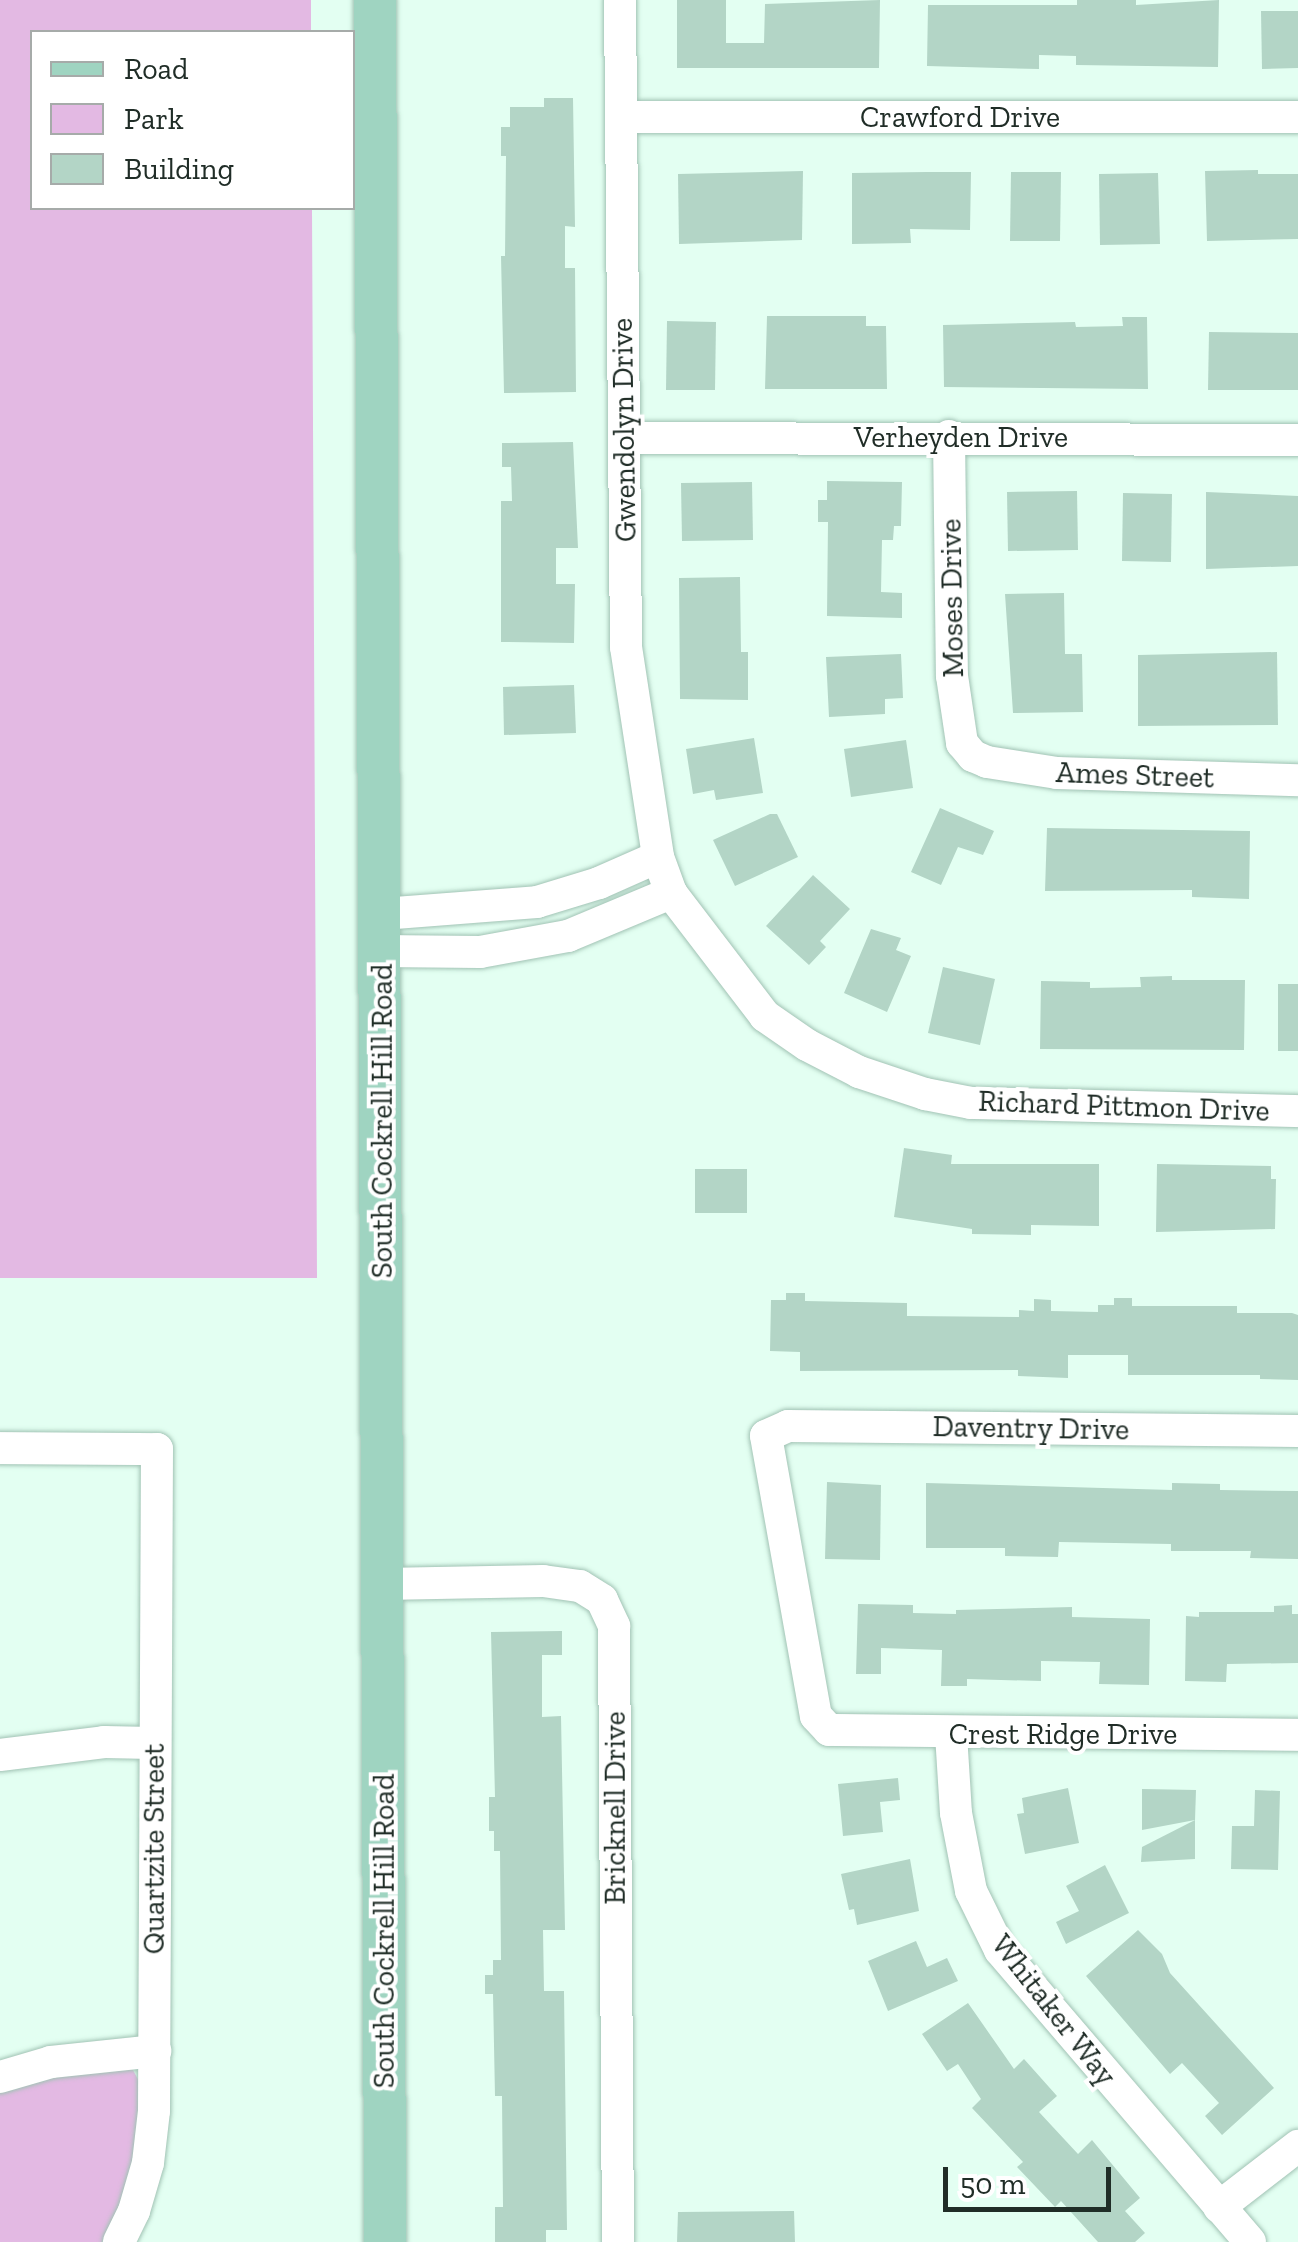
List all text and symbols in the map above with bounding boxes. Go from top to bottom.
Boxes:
legend [30,30,355,210]
text: Road [124,51,189,87]
street label: Crawford Drive [860,99,1060,135]
text: Park [124,101,184,137]
text: Building [124,151,234,187]
street label: Gwendolyn Drive [604,318,644,542]
street label: Verheyden Drive [854,419,1068,455]
street label: Moses Drive [933,518,971,678]
street label: Ames Street [1055,754,1215,796]
street label: South Cockrell Hill Road [364,964,400,1278]
street label: Richard Pittmon Drive [978,1083,1270,1129]
street label: Daventry Drive [932,1408,1130,1448]
street label: Bricknell Drive [597,1711,633,1905]
street label: Crest Ridge Drive [949,1716,1177,1752]
street label: Quartzite Street [136,1744,172,1954]
street label: South Cockrell Hill Road [366,1774,402,2088]
street label: Whitaker Way [983,1927,1125,2093]
scale bar [948,2147,1116,2209]
text: 50 m [960,2166,1025,2202]

